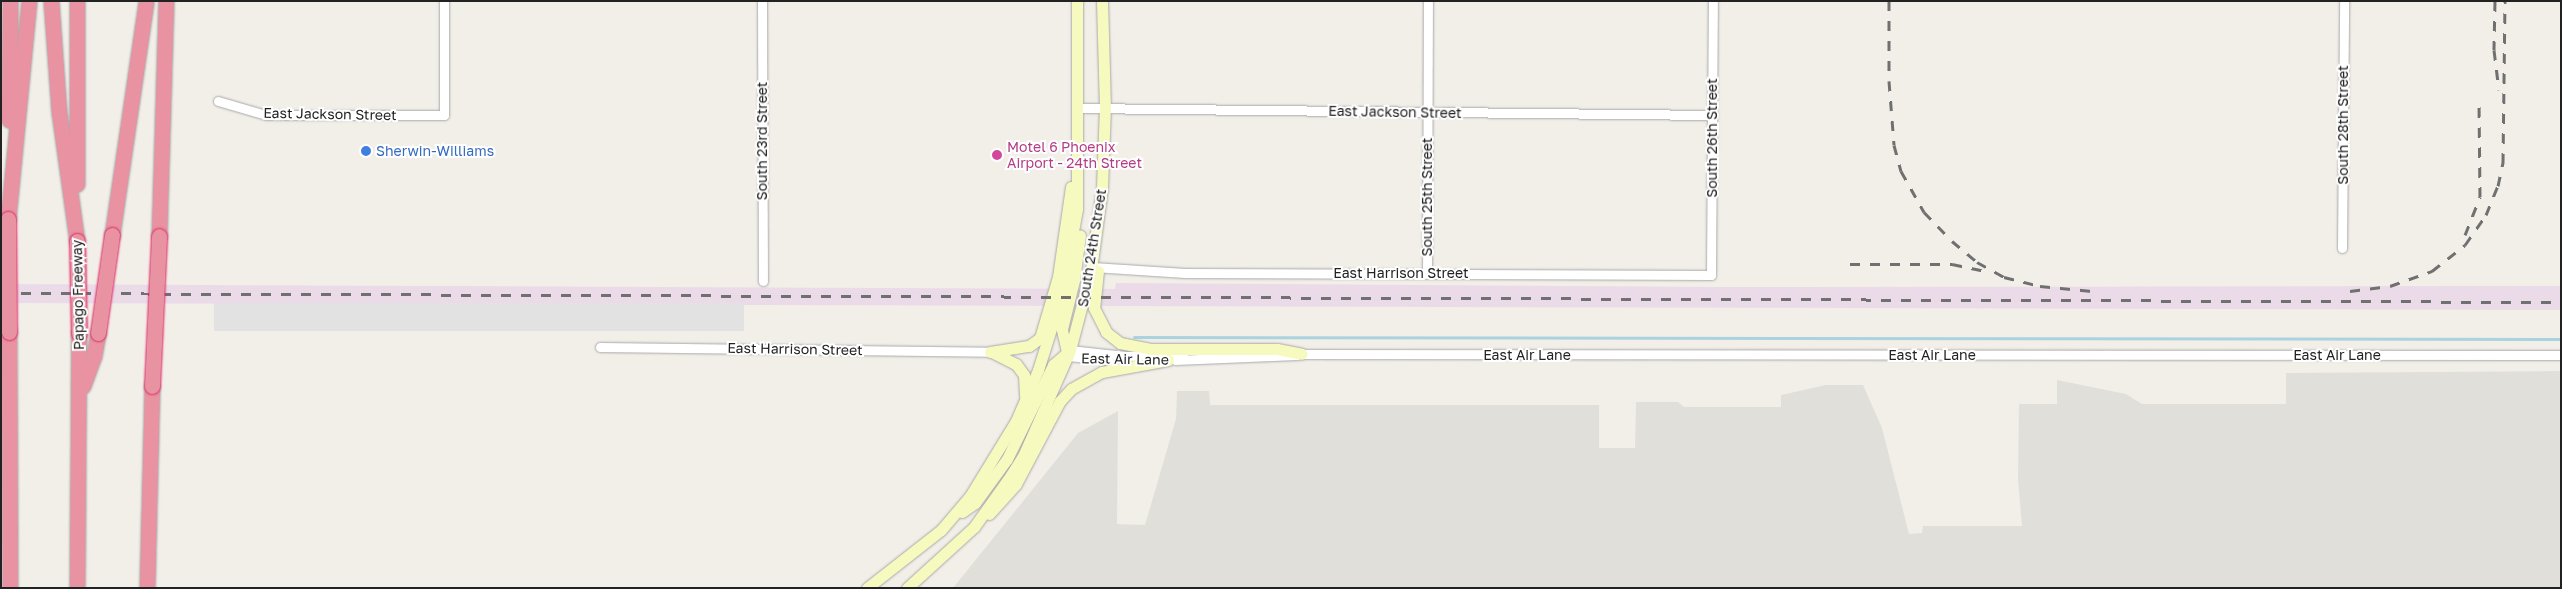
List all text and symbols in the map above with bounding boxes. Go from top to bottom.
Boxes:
street label: South 28th Street [2335,65,2351,185]
street label: South 26th Street [1704,78,1720,198]
street label: South 23rd Street [754,82,770,200]
street label: East Jackson Street [1328,102,1462,122]
street label: East Jackson Street [263,104,397,124]
street label: South 25th Street [1419,138,1435,256]
place label: Motel 6 Phoenix Airport - 24th Street [1007,139,1142,172]
place label: Sherwin-Williams [376,143,494,159]
marker: Sherwin-Williams [360,145,372,157]
marker: Motel 6 Phoenix Airport - 24th Street [991,149,1003,161]
street label: South 24th Street [1074,188,1110,308]
street label: Papago Freeway [69,240,87,350]
street label: East Harrison Street [1333,265,1469,281]
street label: East Harrison Street [727,339,863,359]
street label: East Air Lane [1483,347,1571,363]
street label: East Air Lane [1888,347,1976,363]
street label: East Air Lane [2293,347,2381,363]
street label: East Air Lane [1081,350,1169,368]

